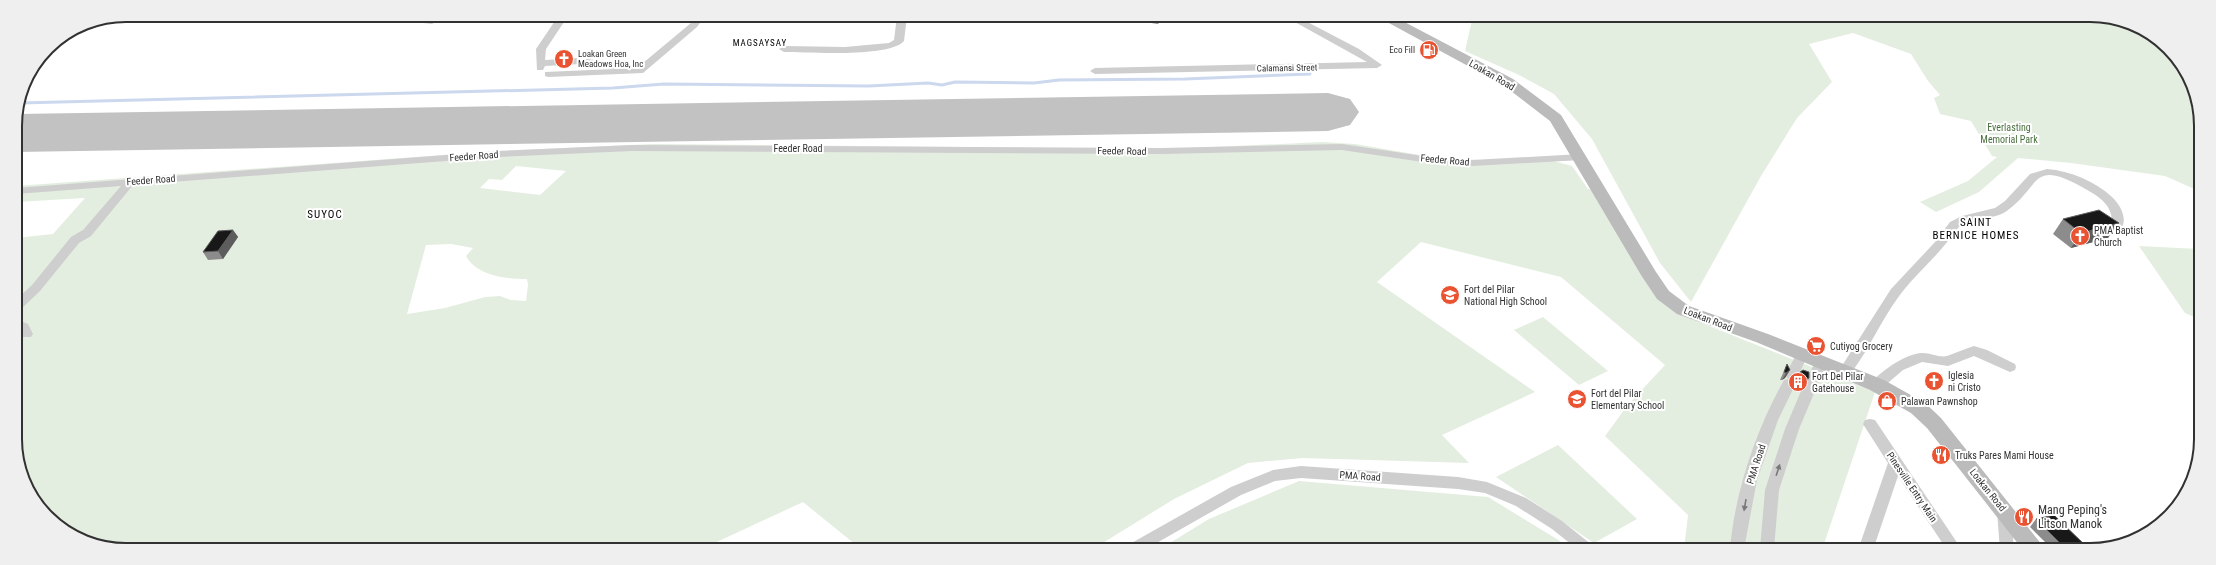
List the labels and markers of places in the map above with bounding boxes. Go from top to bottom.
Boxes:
fuel station icon: Eco Fill [1418,39,1440,61]
place label: Eco Fill [1389,45,1415,55]
church icon: Loakan Green Meadows Hoa, Inc [553,48,575,70]
place label: Loakan Green Meadows Hoa, Inc [578,49,643,69]
church icon: PMA Baptist Church [2069,225,2091,247]
place label: PMA Baptist Church [2094,225,2143,248]
school or university icon: Fort del Pilar National High School [1439,284,1461,306]
place label: Fort del Pilar National High School [1464,284,1547,307]
supermarket icon: Cutiyog Grocery [1805,335,1827,357]
place label: Cutiyog Grocery [1830,341,1893,352]
church icon: Iglesia ni Cristo [1923,370,1945,392]
place label: Iglesia ni Cristo [1948,370,1981,393]
building icon: Fort Del Pilar Gatehouse [1787,371,1809,393]
place label: Fort Del Pilar Gatehouse [1812,371,1863,394]
school or university icon: Fort del Pilar Elementary School [1566,388,1588,410]
place label: Fort del Pilar Elementary School [1591,388,1664,411]
shop icon: Palawan Pawnshop [1876,390,1898,412]
place label: Palawan Pawnshop [1901,396,1978,407]
restaurant icon: Truks Pares Mami House [1930,444,1952,466]
place label: Truks Pares Mami House [1955,450,2054,461]
place label: Mang Peping's Litson Manok [2038,503,2107,531]
restaurant icon: Mang Peping's Litson Manok [2013,506,2035,528]

